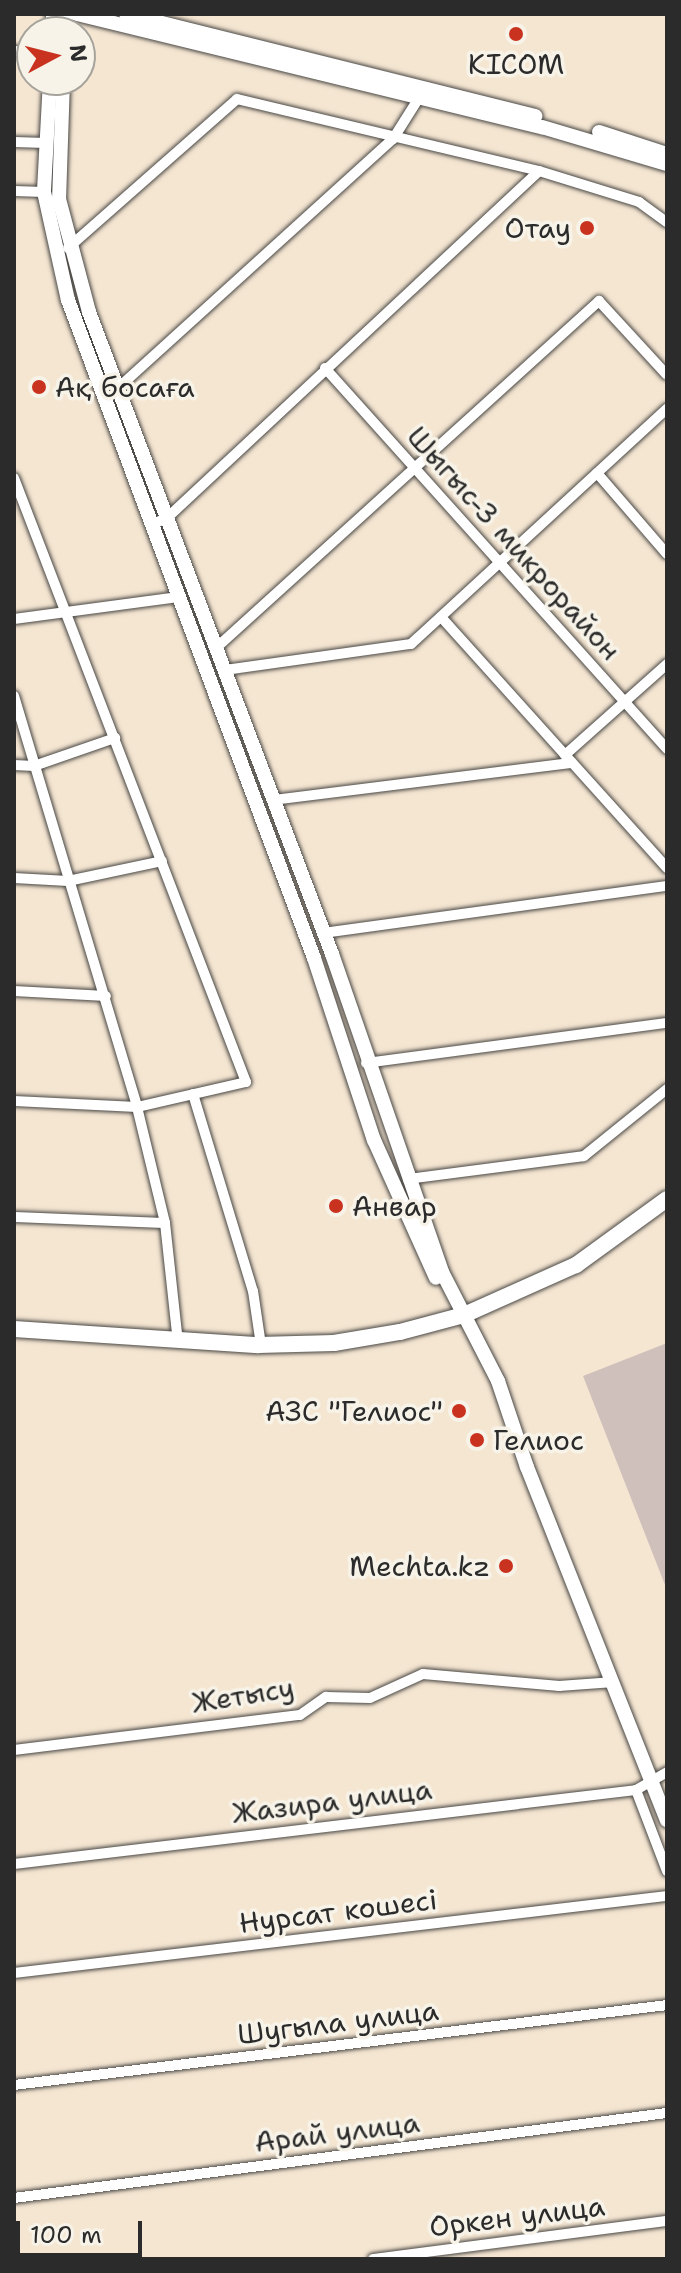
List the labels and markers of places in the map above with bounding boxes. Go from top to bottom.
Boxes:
marker: KICOM [507,25,525,43]
place label: KICOM [468,47,564,81]
place label: Отау [505,211,571,245]
marker: Отау [578,219,596,237]
place label: Ақ босаға [55,370,195,404]
marker: Ақ босаға [30,378,48,396]
place label: Анвар [352,1189,437,1223]
marker: Анвар [327,1197,345,1215]
place label: АЗС "Гелиос" [265,1394,443,1428]
marker: АЗС "Гелиос" [450,1402,468,1420]
place label: Гелиос [493,1423,584,1457]
marker: Гелиос [468,1431,486,1449]
place label: Mechta.kz [349,1549,490,1583]
marker: Mechta.kz [497,1557,515,1575]

